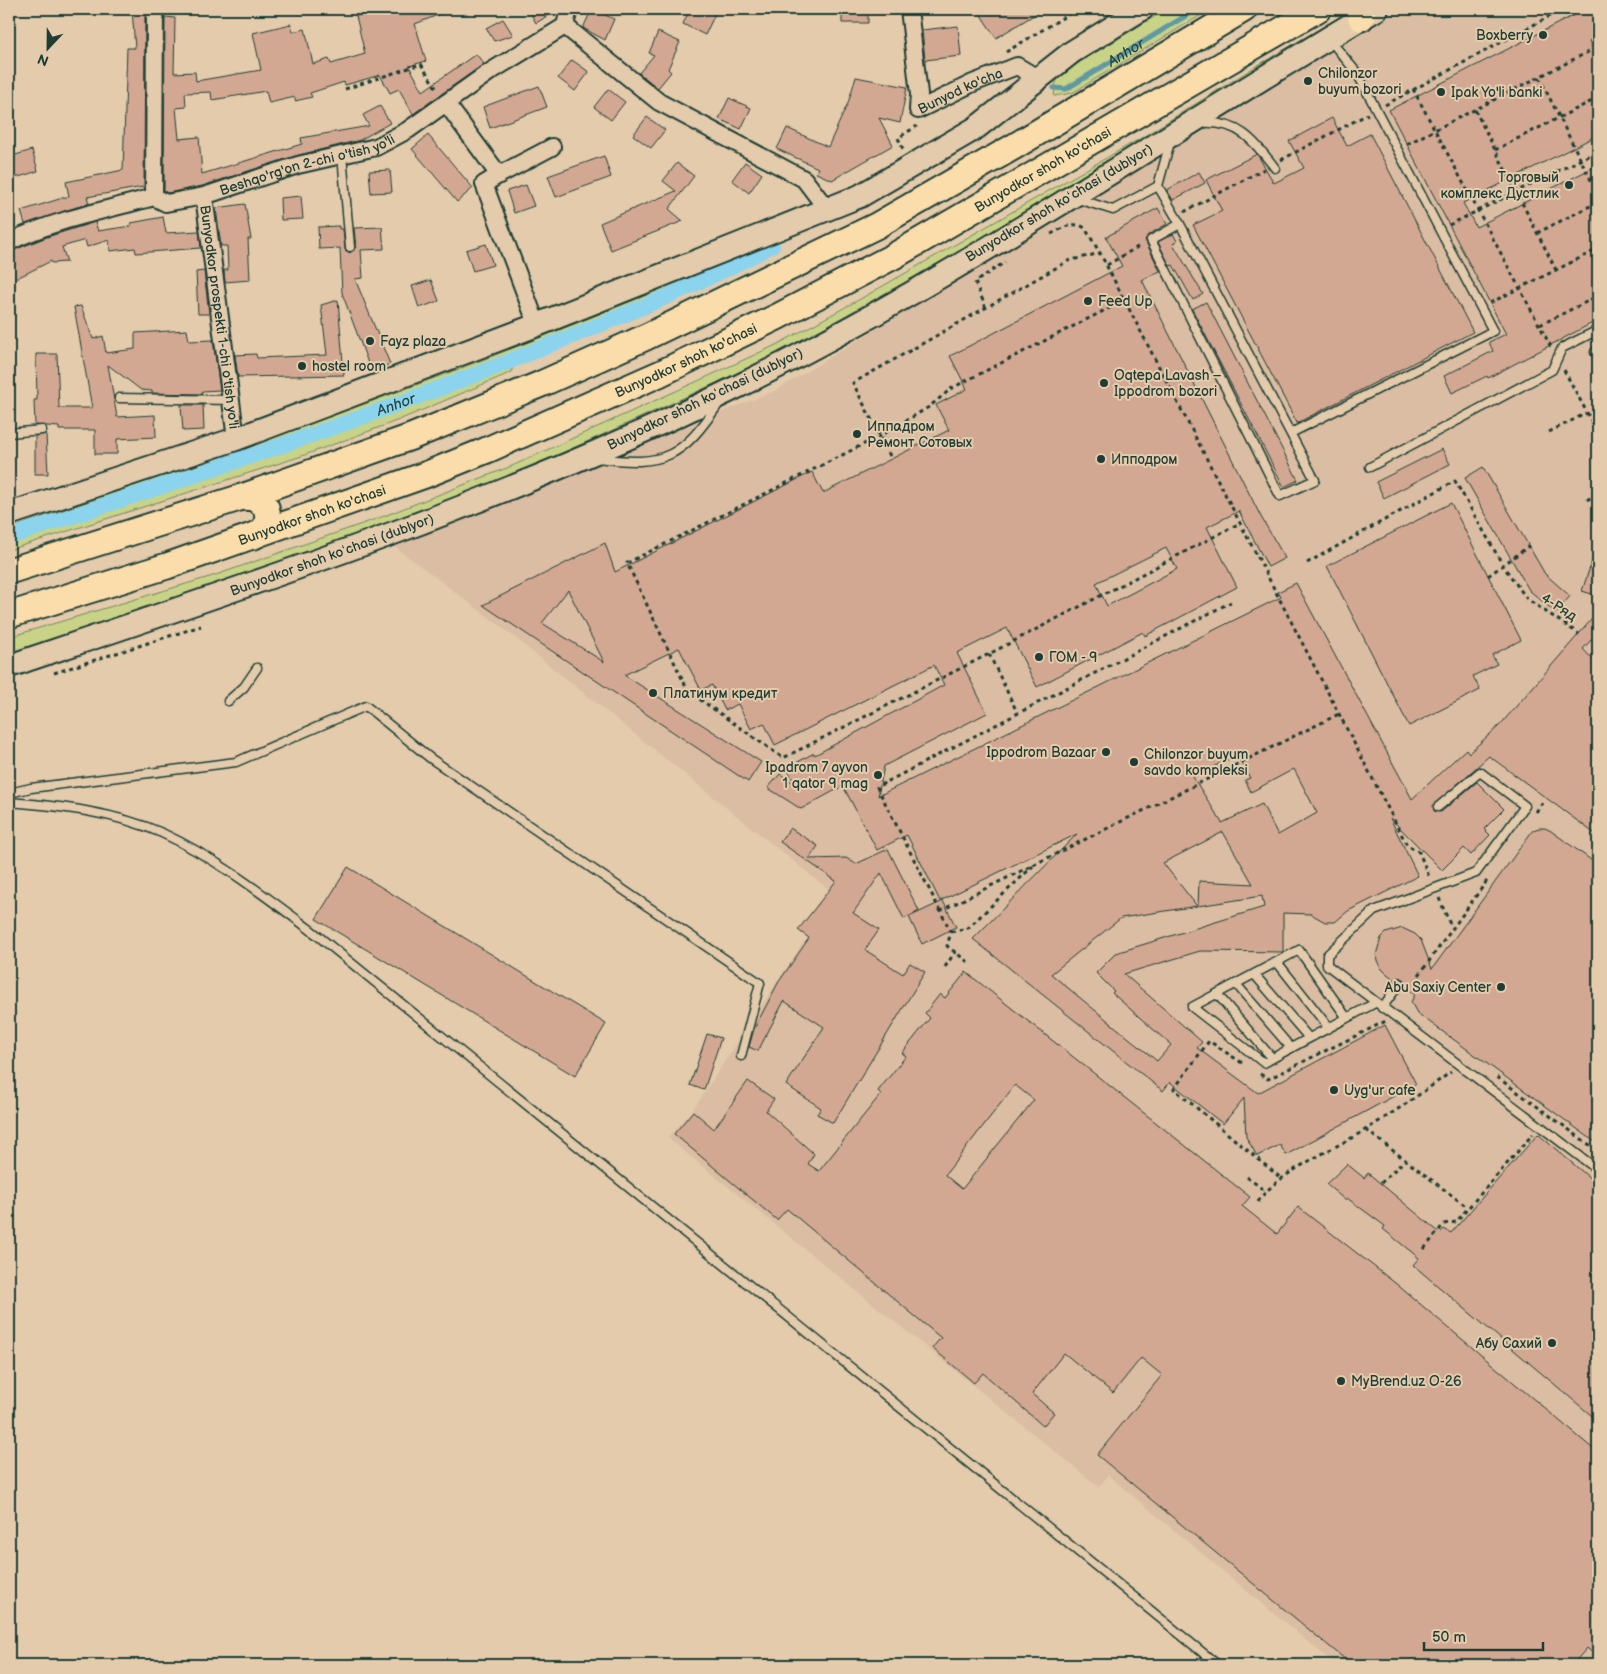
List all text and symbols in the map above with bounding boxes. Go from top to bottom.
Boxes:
north arrow [22,22,72,72]
place label: Boxberry [1476,27,1534,44]
marker: Boxberry [1537,29,1549,41]
water label: Anhor [1103,33,1149,72]
text: N [35,50,51,69]
street label: Bunyod ko'cha [915,64,1005,117]
place label: Chilonzor buyum bozori [1318,65,1402,98]
marker: Chilonzor buyum bozori [1302,75,1314,87]
place label: Ipak Yo'li banki [1451,84,1542,101]
marker: Ipak Yo'li banki [1435,86,1447,98]
street label: Bunyodkor shoh ko'chasi [971,123,1114,216]
street label: Beshqo'rg'on 2-chi o'tish yo'li [217,130,397,199]
street label: Bunyodkor shoh koʻchasi (dublyor) [962,140,1156,266]
place label: Торговый комплекс Дустлик [1441,169,1560,202]
marker: Торговый комплекс Дустлик [1563,179,1575,191]
street label: Bunyodkor prospekti 1-chi o'tish yo'li [197,204,243,430]
place label: Feed Up [1098,293,1153,310]
marker: Feed Up [1082,295,1094,307]
street label: Bunyodkor shoh ko'chasi [612,319,760,401]
place label: Fayz plaza [380,333,446,350]
marker: Fayz plaza [364,335,376,347]
street label: Bunyodkor shoh koʻchasi (dublyor) [604,344,806,454]
place label: hostel room [312,358,386,375]
marker: hostel room [296,360,308,372]
place label: Oqtepa Lavash – Ippodrom bozori [1114,367,1222,400]
marker: Oqtepa Lavash – Ippodrom bozori [1098,377,1110,389]
water label: Anhor [373,388,419,421]
place label: Иппадром Ремонт Сотовых [867,418,973,451]
marker: Иппадром Ремонт Сотовых [851,428,863,440]
place label: Ипподром [1111,451,1177,468]
marker: Ипподром [1095,453,1107,465]
street label: Bunyodkor shoh ko'chasi [236,481,388,549]
street label: Bunyodkor shoh koʻchasi (dublyor) [228,510,436,600]
street label: 4-Ряд [1538,589,1580,625]
place label: ГОМ - 9 [1049,649,1097,666]
marker: ГОМ - 9 [1033,651,1045,663]
place label: Платинум кредит [663,685,778,702]
marker: Платинум кредит [647,687,659,699]
place label: Ippodrom Bazaar [986,744,1097,761]
marker: Ippodrom Bazaar [1100,746,1112,758]
place label: Chilonzor buyum savdo kompleksi [1144,746,1248,779]
marker: Chilonzor buyum savdo kompleksi [1128,756,1140,768]
place label: Ipadrom 7 ayvon 1 qator 9 mag [765,759,868,792]
marker: Ipadrom 7 ayvon 1 qator 9 mag [872,769,884,781]
place label: Abu Saxiy Center [1385,979,1492,996]
marker: Abu Saxiy Center [1495,981,1507,993]
place label: Uyg'ur cafe [1344,1082,1416,1099]
marker: Uyg'ur cafe [1328,1084,1340,1096]
place label: Абу Сахий [1475,1335,1542,1352]
marker: Абу Сахий [1546,1337,1558,1349]
place label: MyBrend.uz O-26 [1351,1373,1462,1390]
marker: MyBrend.uz O-26 [1335,1375,1347,1387]
scale bar [1424,1619,1543,1651]
text: 50 m [1432,1628,1466,1647]

